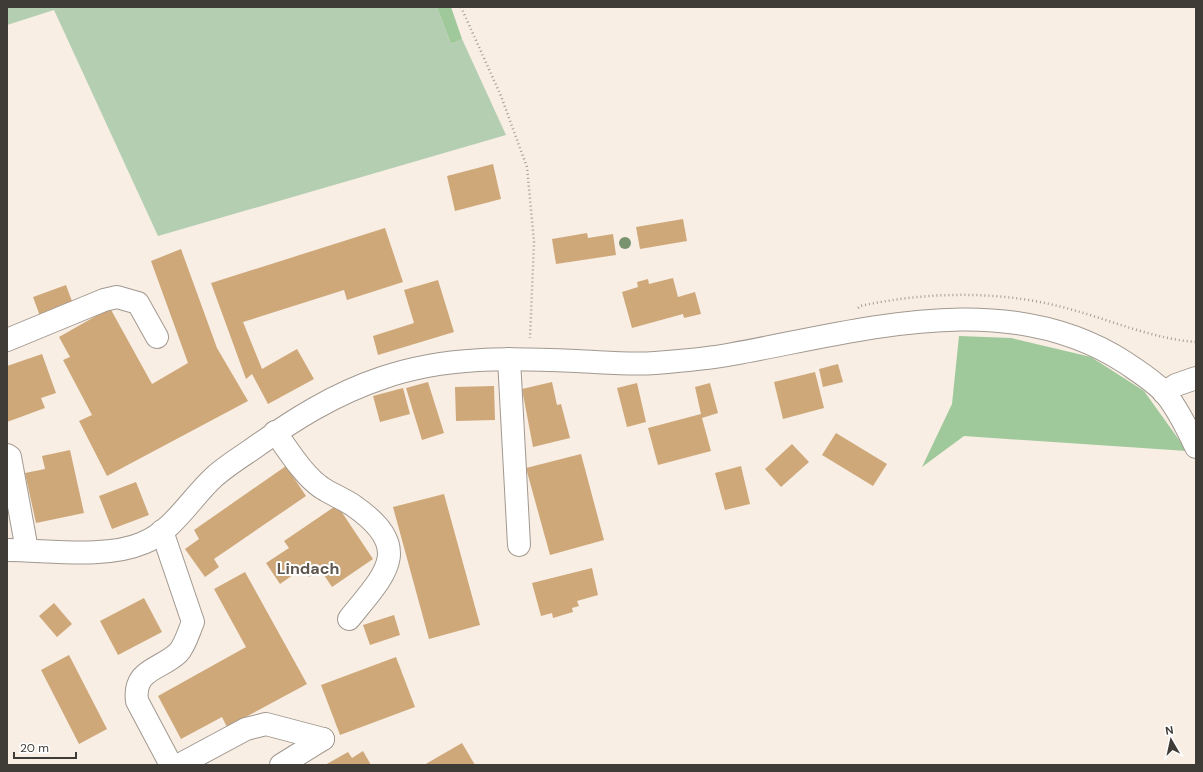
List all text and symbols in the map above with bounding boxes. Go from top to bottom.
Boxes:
district label: Lindach [277,558,339,579]
north arrow [1151,720,1191,760]
text: N [1164,723,1174,738]
scale bar [14,734,76,760]
text: 20 m [20,740,49,756]

